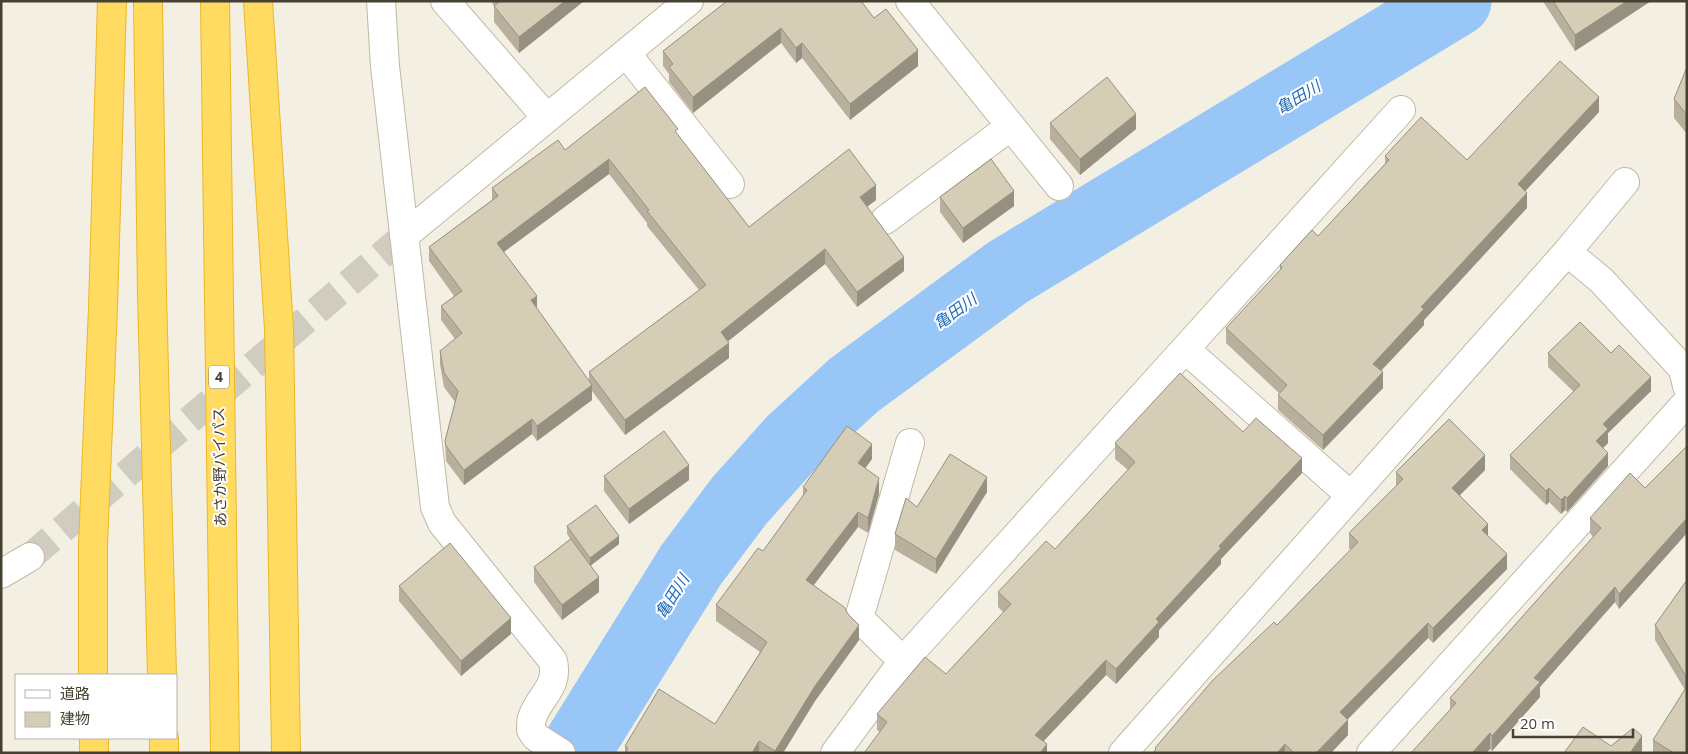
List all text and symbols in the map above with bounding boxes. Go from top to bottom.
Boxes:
water label: 亀田川 [1272,74,1326,119]
water label: 亀田川 [929,287,982,334]
road number: 4 [209,366,229,388]
street label: あさか野バイパス [208,407,230,527]
water label: 亀田川 [650,568,695,622]
legend [15,674,178,739]
text: 道路 [60,683,90,703]
scale bar [1513,706,1633,738]
text: 建物 [60,708,90,728]
text: 20 m [1520,713,1555,733]

